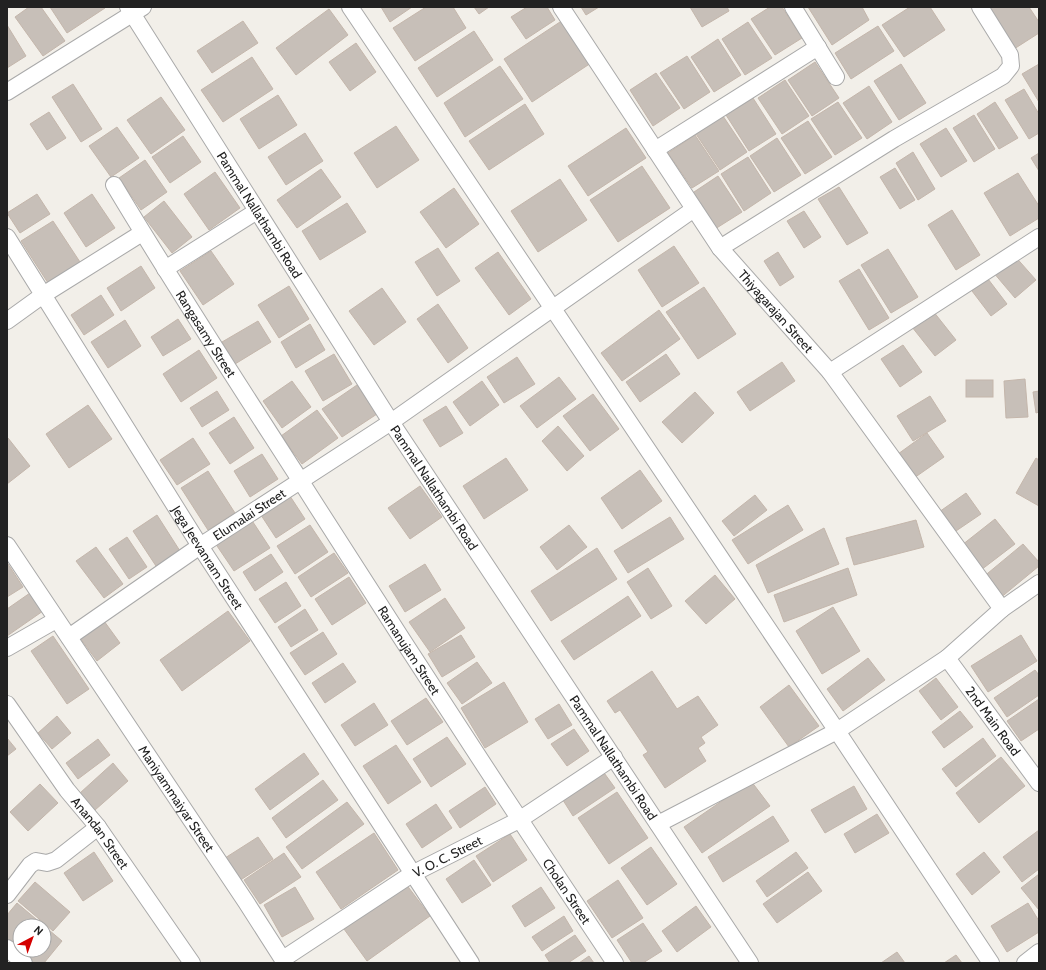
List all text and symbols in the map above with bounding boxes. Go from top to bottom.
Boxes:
street label: Pammal Nallathambi Road [214,149,306,281]
street label: Thiyagarajan Street [735,266,817,356]
street label: Rangasamy Street [173,287,240,381]
street label: Pammal Nallathambi Road [387,422,482,553]
street label: Elumalai Street [210,484,289,544]
street label: Jega Jeevanram Street [168,502,247,613]
street label: Ramanujam Street [375,603,444,698]
street label: 2nd Main Road [962,683,1024,759]
street label: Pammal Nallathambi Road [567,692,661,823]
street label: Maniyammaiyar Street [135,742,218,855]
street label: Anandan Street [68,793,133,872]
street label: V. O. C. Street [410,832,485,880]
street label: Cholan Street [540,855,595,927]
north arrow [12,918,52,958]
text: N [31,923,46,938]

